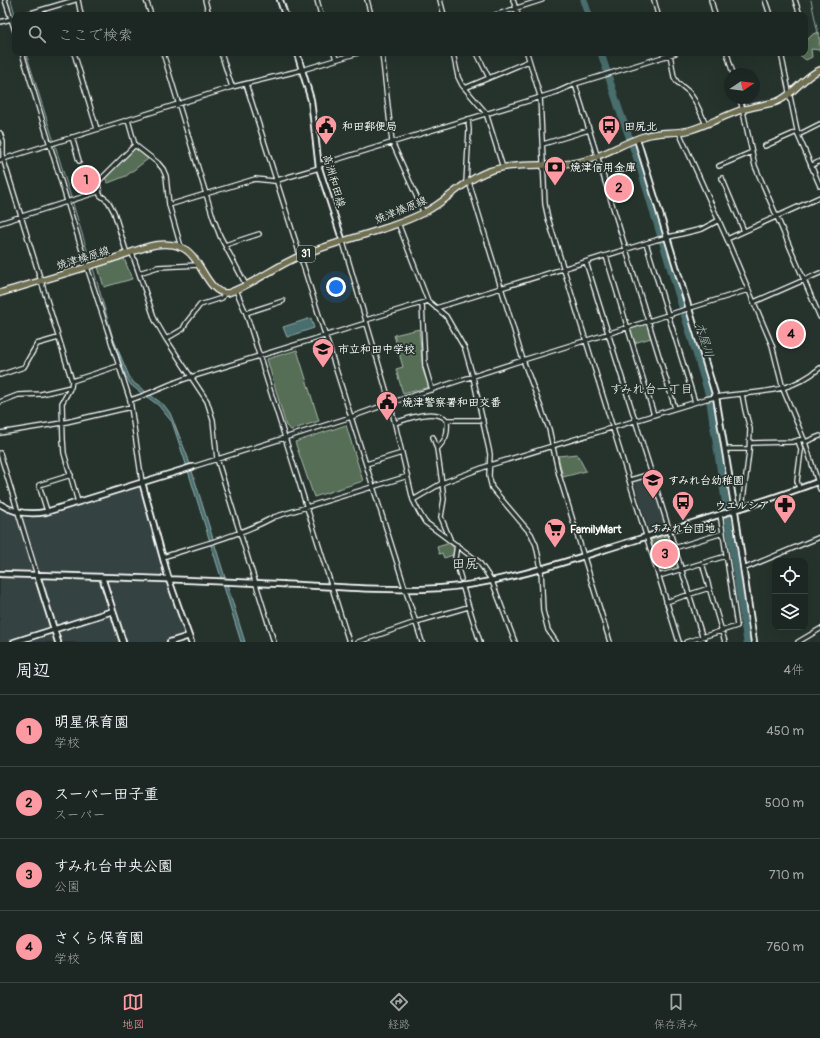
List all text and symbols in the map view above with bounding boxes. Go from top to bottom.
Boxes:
search box [12,12,808,56]
icon: search [26,23,48,45]
text: ここで検索 [58,26,133,45]
north arrow [724,68,760,104]
public building icon: 和田郵便局 [313,113,339,146]
bus stop icon: 田尻北 [596,113,622,146]
place label: 和田郵便局 [342,120,397,133]
place label: 田尻北 [624,120,657,133]
street label: 高洲和田線 [320,153,348,209]
bank icon: 焼津信用金庫 [542,154,568,187]
place label: 焼津信用金庫 [570,161,636,174]
pin: 1 [73,165,99,195]
pin: 2 [606,173,632,203]
street label: 焼津榛原線 [373,194,429,226]
street label: 焼津榛原線 [55,244,111,272]
road number: 31 [297,246,315,262]
your location [326,277,346,297]
pin: 4 [778,319,804,349]
water label: 木屋川 [692,321,716,359]
school or university icon: 市立和田中学校 [310,336,336,369]
place label: 市立和田中学校 [338,343,415,356]
district label: すみれ台一丁目 [609,382,693,397]
public building icon: 焼津警察署和田交番 [374,389,400,422]
place label: 焼津警察署和田交番 [402,396,501,409]
school or university icon: すみれ台幼稚園 [640,467,666,500]
place label: すみれ台幼稚園 [668,474,744,487]
bus stop icon: すみれ台団地 [670,489,696,522]
pharmacy icon: ウエルシア [772,492,798,525]
place label: ウエルシア [715,499,770,512]
supermarket icon: FamilyMart [542,516,568,549]
place label: すみれ台団地 [650,522,716,535]
place label: FamilyMart [570,523,622,536]
pin: 3 [652,539,678,569]
district label: 田尻 [452,556,478,572]
map controls [772,558,808,630]
button: locate [772,558,808,594]
button: layers [772,594,808,630]
text: 周辺 [16,660,50,681]
text: 4件 [783,662,804,678]
text: 明星保育園 [54,713,129,732]
text: 1 [26,723,32,739]
text: 450 m [766,723,804,739]
text: 学校 [54,735,80,751]
text: スーパー田子重 [54,785,158,804]
text: 2 [25,795,33,811]
text: 500 m [765,795,804,811]
text: スーパー [54,807,105,823]
text: すみれ台中央公園 [54,857,173,876]
text: 3 [25,867,33,883]
text: 710 m [769,867,804,883]
text: 公園 [54,879,80,895]
text: さくら保育園 [54,929,144,948]
text: 4 [25,939,33,955]
text: 760 m [766,939,804,955]
text: 学校 [54,951,80,967]
tab: 地図 [122,991,144,1031]
tab: 経路 [388,991,410,1031]
tab: 保存済み [654,991,698,1031]

